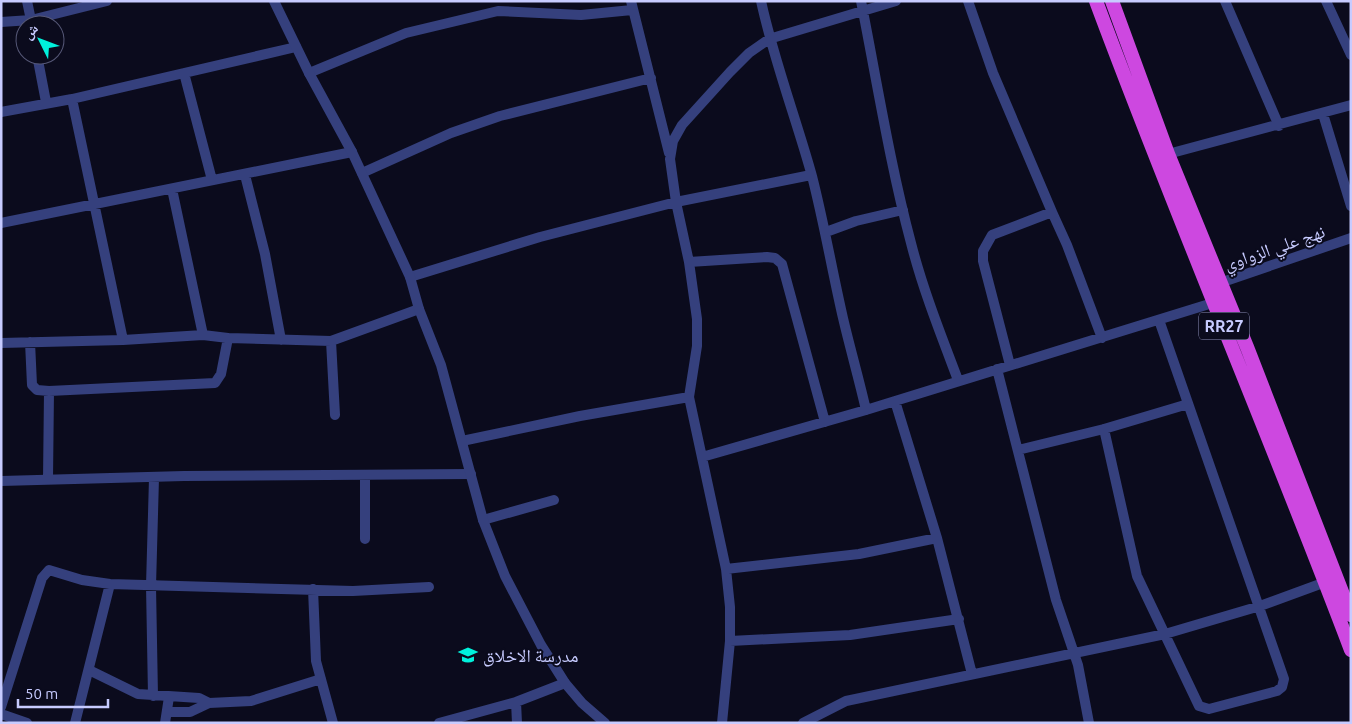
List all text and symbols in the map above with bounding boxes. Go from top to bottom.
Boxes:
north arrow [15,15,65,65]
text: ش [19,20,42,43]
street label: نهج علي الزواوي [1221,220,1329,279]
road number: RR27 [1199,312,1249,340]
school or university icon: مدرسة الاخلاق [457,644,479,666]
place label: مدرسة الاخلاق [483,645,578,667]
scale bar [18,676,108,708]
text: 50 m [25,685,58,702]

